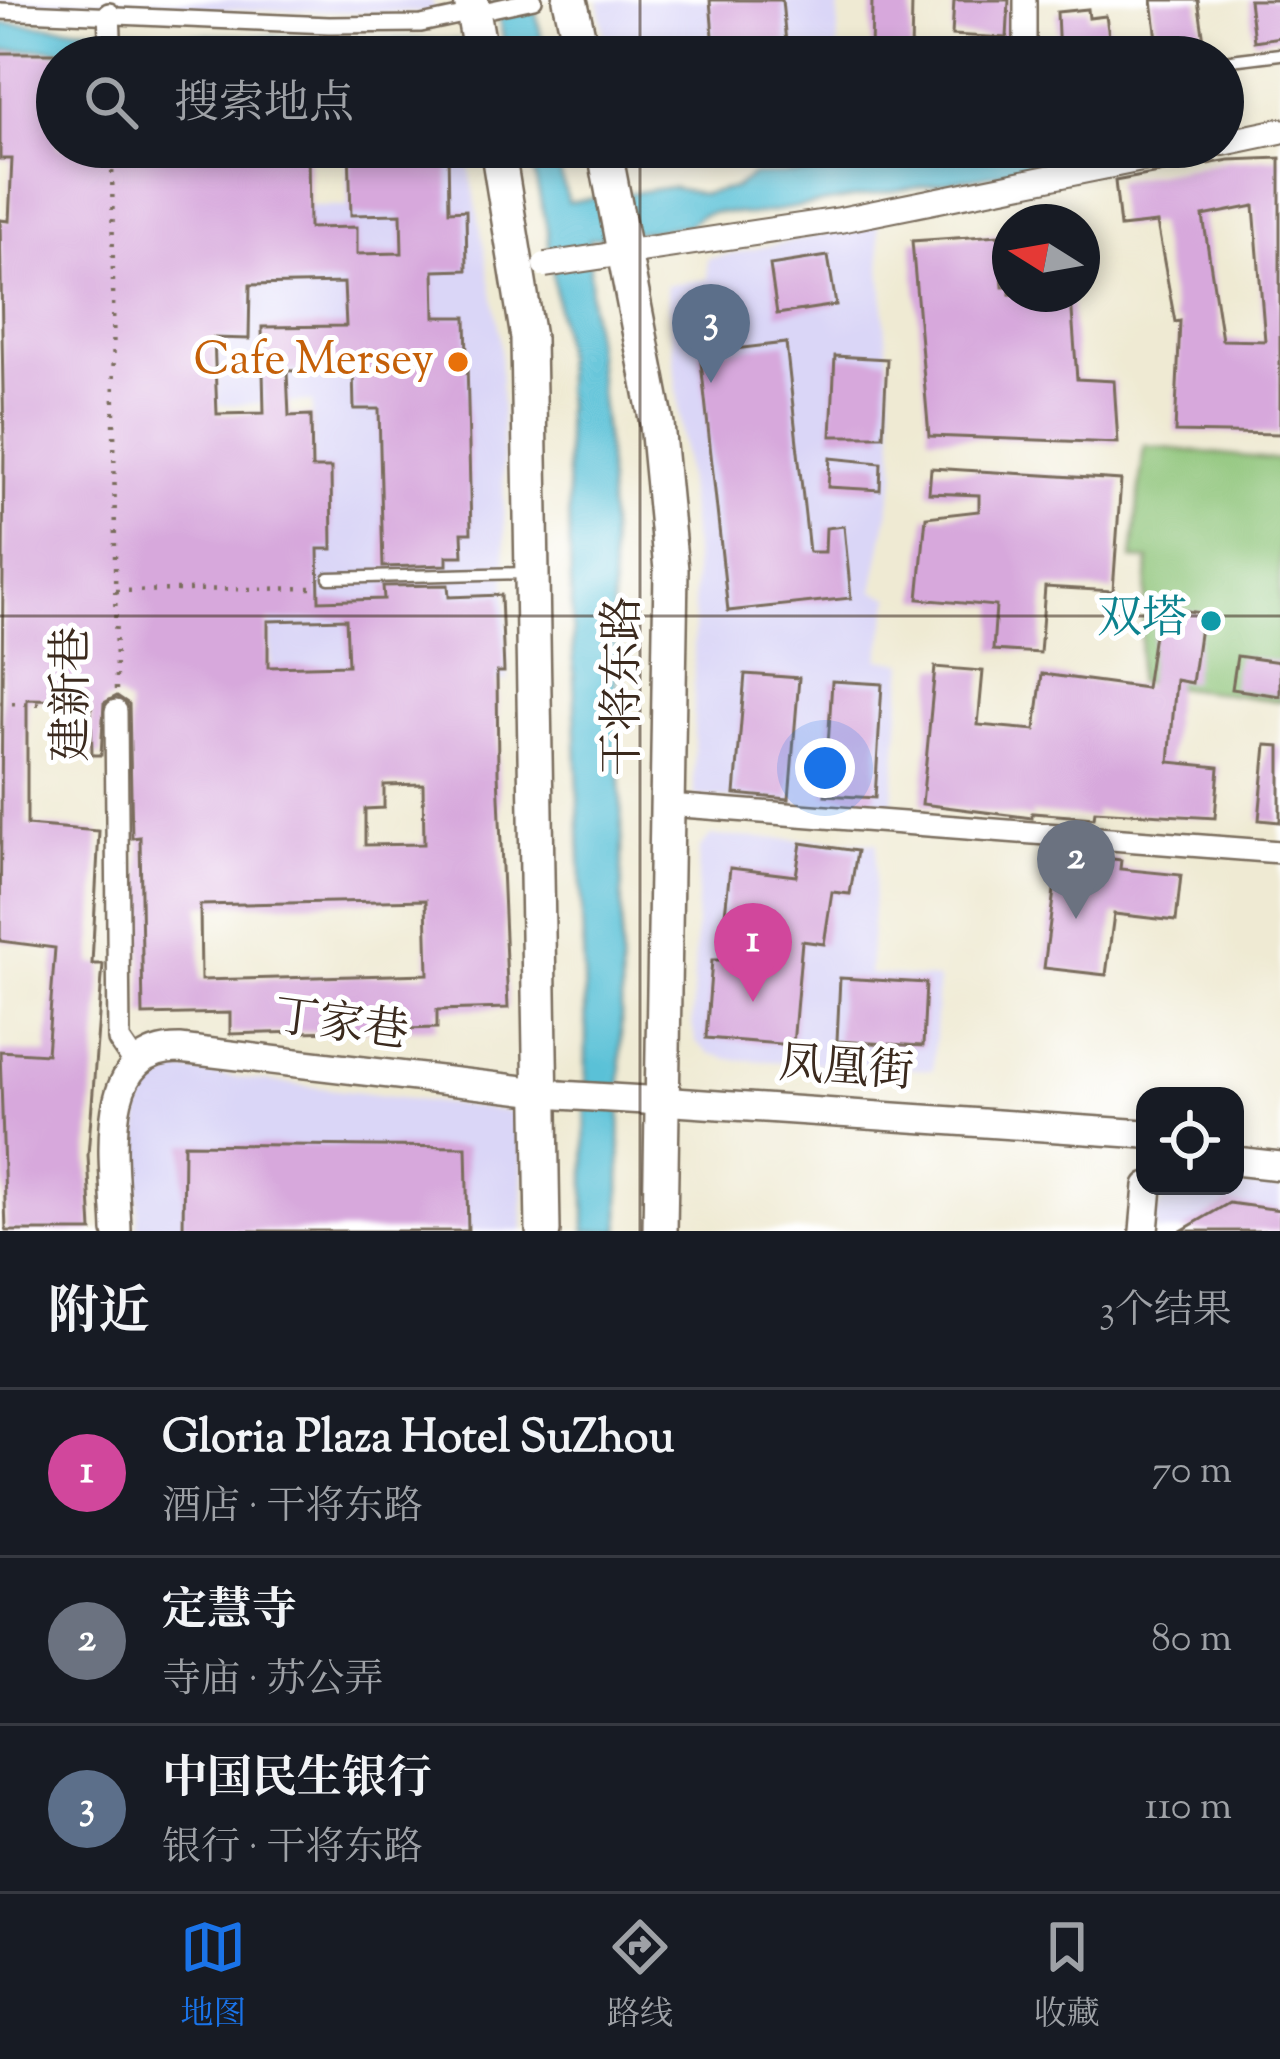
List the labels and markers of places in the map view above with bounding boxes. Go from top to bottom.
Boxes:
pin: 3 [672,284,750,383]
place label: Cafe Mersey [194,330,434,395]
marker: Cafe Mersey [445,349,471,375]
place label: 双塔 [1097,589,1187,654]
marker: 双塔 [1198,608,1224,634]
pin: 2 [1037,820,1115,919]
pin: 1 [714,903,792,1002]

